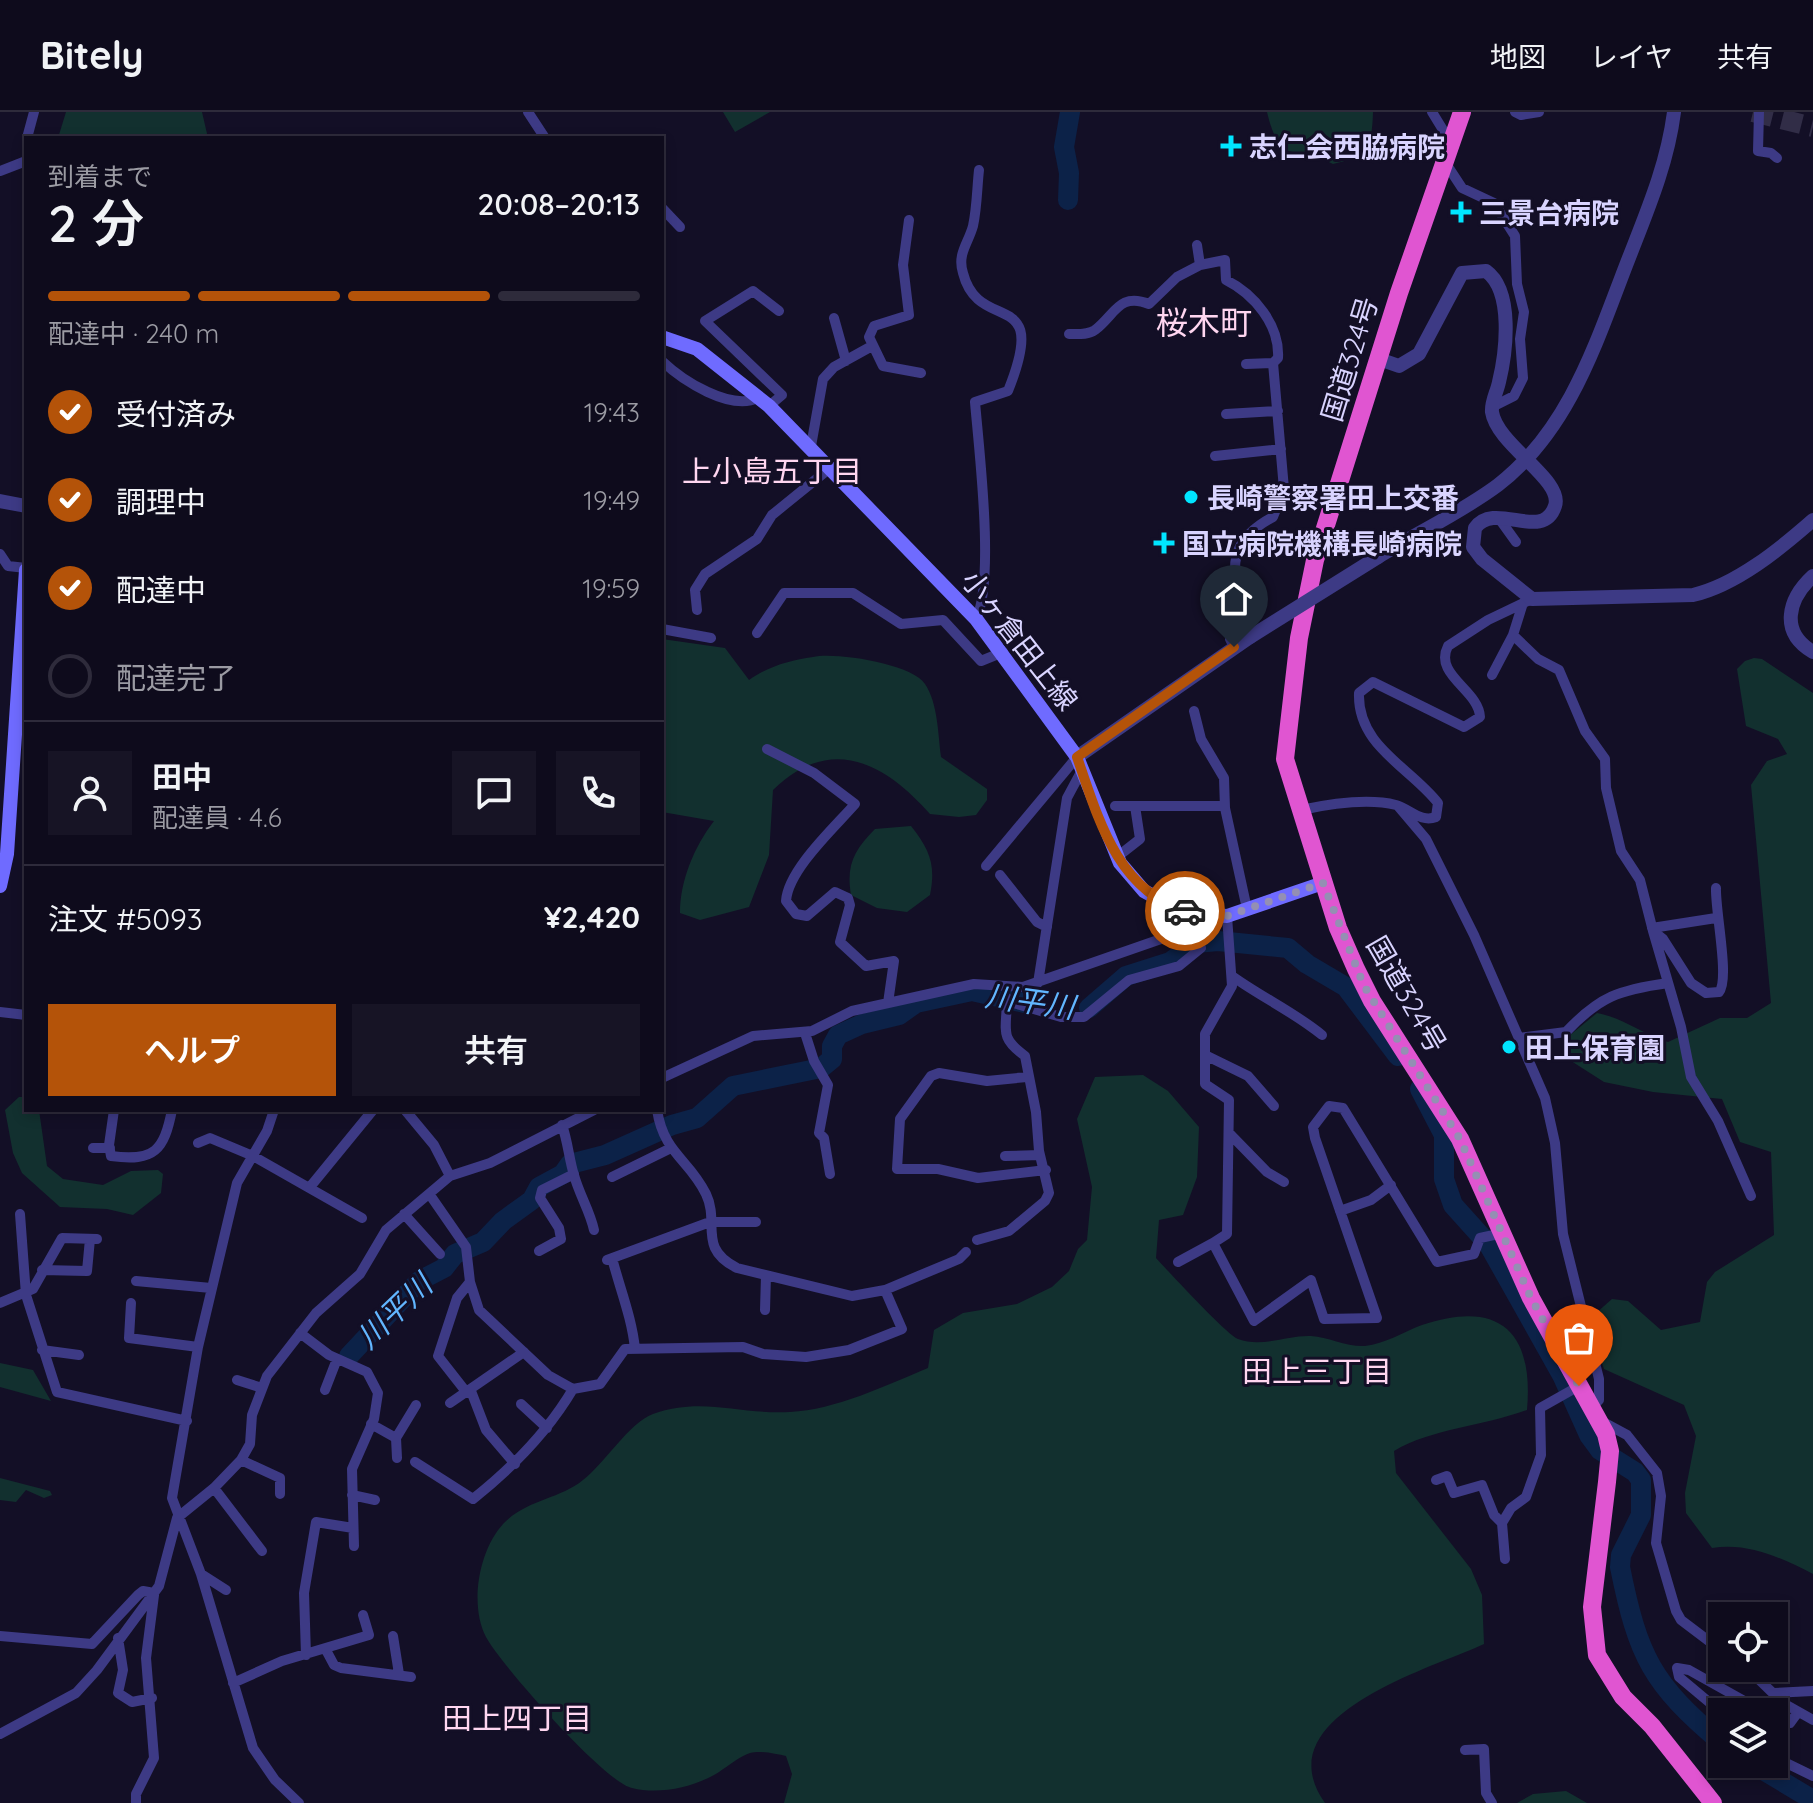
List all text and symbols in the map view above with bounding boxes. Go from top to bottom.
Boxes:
text: Bitely [40,31,144,79]
text: 地図 [1490,39,1546,74]
text: レイヤ [1590,39,1673,74]
text: 共有 [1717,39,1773,74]
place label: 志仁会西脇病院 [1249,129,1445,164]
marker: 志仁会西脇病院 [1220,135,1242,157]
text: 到着まで [48,160,152,193]
text: 20:08–20:13 [478,185,640,223]
text: 2 分 [48,190,144,255]
place label: 三景台病院 [1479,195,1619,230]
marker: 三景台病院 [1450,201,1472,223]
street label: 国道324号 [1313,292,1385,426]
district label: 桜木町 [1156,302,1252,342]
text: 配達中 · 240 m [48,317,219,350]
icon: check [48,390,92,434]
text: 受付済み [116,395,236,433]
text: 19:43 [584,396,640,429]
district label: 上小島五丁目 [682,452,862,490]
icon: check [48,478,92,522]
place label: 長崎警察署田上交番 [1207,480,1459,515]
text: 調理中 [116,483,206,521]
text: 19:49 [583,484,640,517]
marker: 長崎警察署田上交番 [1182,488,1200,506]
place label: 国立病院機構長崎病院 [1182,526,1462,561]
marker: 国立病院機構長崎病院 [1153,532,1175,554]
street label: 小ヶ倉田上線 [954,563,1086,717]
pin [1200,565,1268,647]
icon: check [48,566,92,610]
text: 配達中 [116,571,206,609]
text: 19:59 [582,572,640,605]
icon: home [1212,577,1256,621]
text: 配達完了 [116,659,236,697]
button: person [48,751,132,835]
button: chat [452,751,536,835]
button: phone [556,751,640,835]
text: 田中 [152,758,212,796]
text: 配達員 · 4.6 [152,801,282,834]
courier [1145,871,1225,951]
icon: car [1163,889,1207,933]
text: ¥2,420 [544,898,640,936]
text: 注文 #5093 [48,900,202,938]
street label: 国道324号 [1360,930,1454,1058]
water label: 川平川 [983,976,1080,1026]
button: ヘルプ [48,1004,336,1096]
button: 共有 [352,1004,640,1096]
place label: 田上保育園 [1525,1030,1665,1065]
marker: 田上保育園 [1500,1038,1518,1056]
water label: 川平川 [348,1264,442,1356]
pin [1545,1304,1613,1386]
icon: bag [1557,1316,1601,1360]
district label: 田上三丁目 [1242,1352,1392,1390]
map controls [1708,1602,1788,1778]
button: locate [1708,1602,1788,1682]
button: layers [1708,1698,1788,1778]
district label: 田上四丁目 [442,1699,592,1737]

